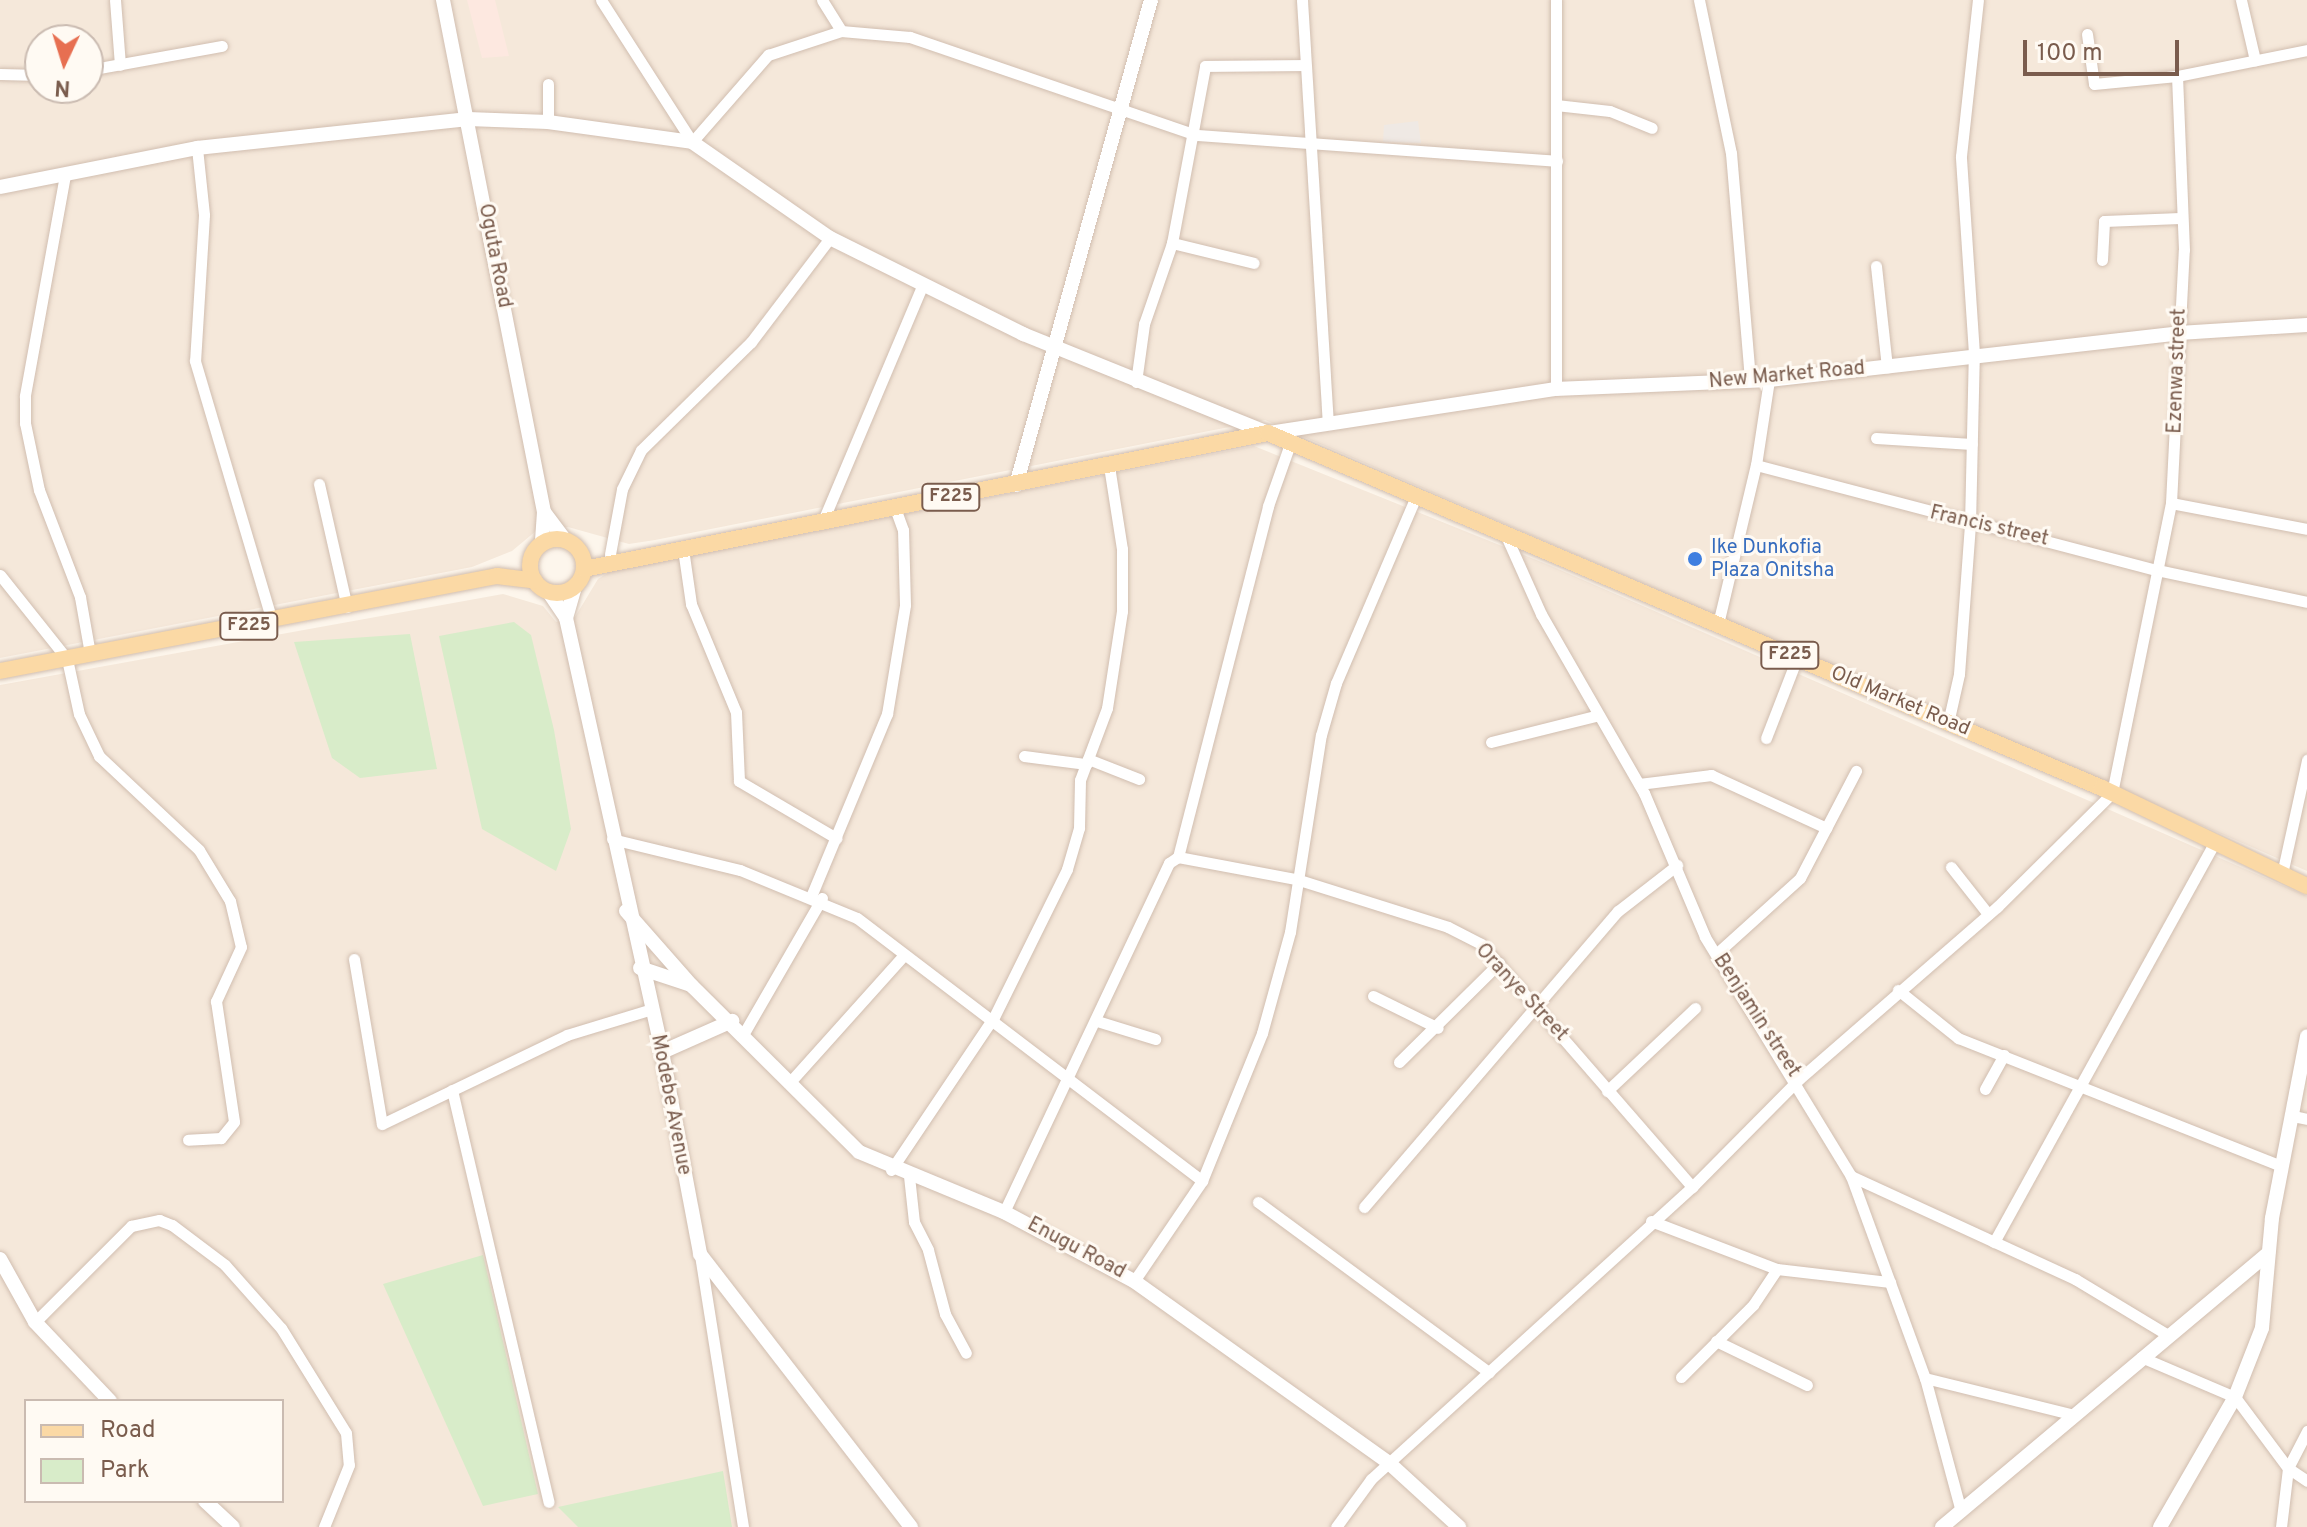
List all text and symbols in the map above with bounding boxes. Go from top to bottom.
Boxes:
north arrow [24,24,104,104]
scale bar [2027,24,2183,74]
text: 100 m [2037,39,2103,69]
text: N [54,72,71,100]
street label: Oguta Road [472,202,516,310]
street label: Ezenwa street [2164,308,2192,434]
street label: New Market Road [1708,357,1866,395]
road number: F225 [921,483,981,511]
street label: Francis street [1927,502,2051,552]
place label: Ike Dunkofia Plaza Onitsha [1711,536,1834,583]
marker: Ike Dunkofia Plaza Onitsha [1686,550,1704,568]
road number: F225 [219,612,279,640]
road number: F225 [1760,641,1820,669]
street label: Old Market Road [1827,662,1973,742]
street label: Oranye Street [1470,939,1572,1047]
street label: Benjamin street [1707,950,1805,1082]
street label: Modebe Avenue [645,1032,695,1178]
street label: Enugu Road [1023,1213,1129,1285]
legend [24,1399,284,1503]
text: Road [100,1416,156,1446]
text: Park [100,1456,150,1486]

